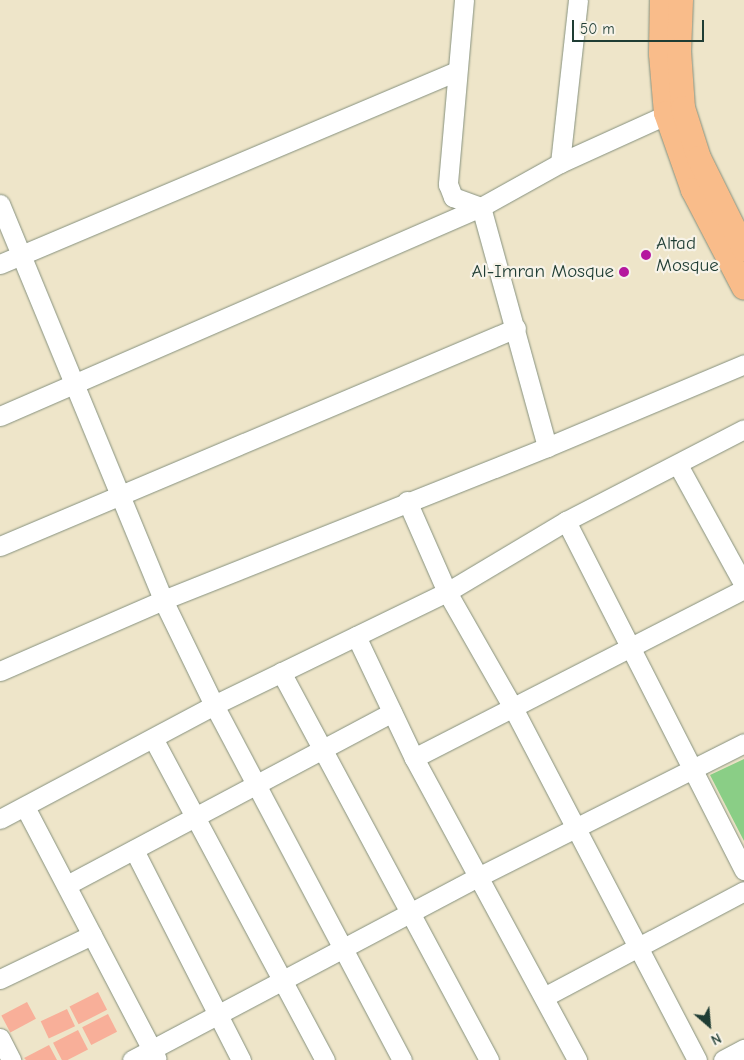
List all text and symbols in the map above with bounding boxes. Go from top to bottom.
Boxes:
scale bar [574,10,706,42]
text: 50 m [580,20,615,38]
place label: Altad Mosque [656,233,719,277]
marker: Altad Mosque [640,249,652,261]
place label: Al-Imran Mosque [471,261,614,283]
marker: Al-Imran Mosque [618,266,630,278]
north arrow [684,1000,734,1050]
text: N [708,1029,724,1048]

